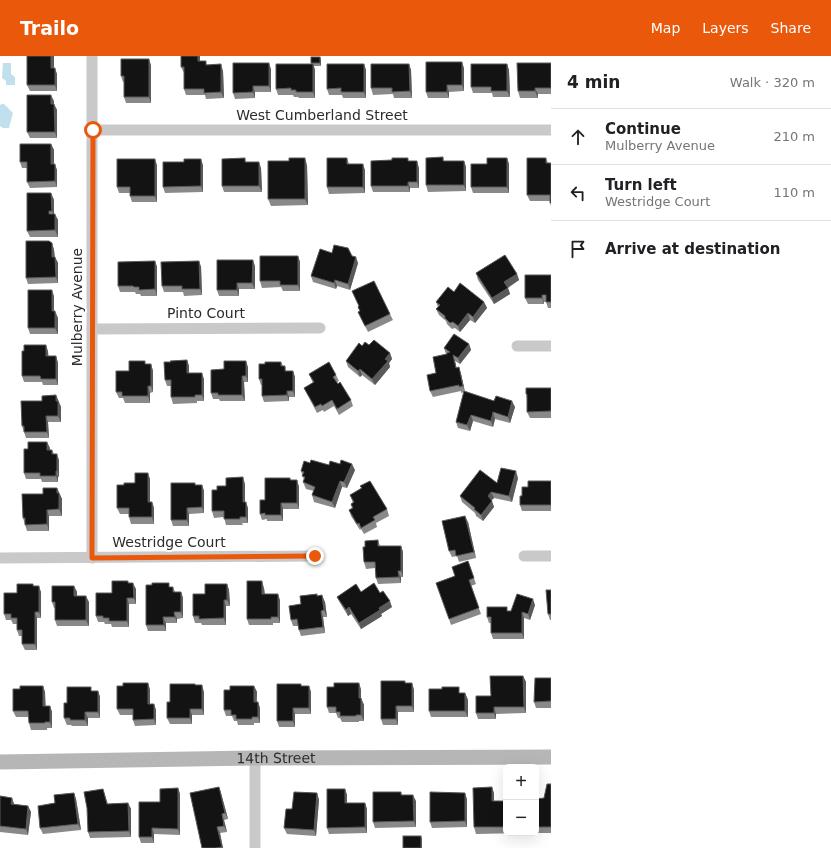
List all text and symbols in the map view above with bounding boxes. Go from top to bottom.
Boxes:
text: Trailo [20,17,79,39]
text: Map [651,20,680,36]
text: Layers [702,20,749,36]
text: Share [771,20,811,36]
text: 4 min [567,72,620,92]
text: Walk · 320 m [730,75,815,90]
street label: West Cumberland Street [236,107,408,123]
text: Continue [605,120,681,138]
route start [84,121,102,139]
icon: ahead [567,126,589,148]
text: 210 m [773,129,815,144]
text: Mulberry Avenue [605,138,715,153]
text: Turn left [605,176,677,194]
icon: left [567,182,589,204]
text: 110 m [773,185,815,200]
text: Westridge Court [605,194,710,209]
icon: arrive [567,238,589,260]
text: Arrive at destination [605,240,780,258]
street label: Mulberry Avenue [69,248,85,366]
street label: Pinto Court [167,305,245,321]
street label: Westridge Court [112,534,226,550]
route end [306,547,324,565]
street label: 14th Street [236,750,316,766]
map controls [503,764,539,836]
button: + [503,764,539,800]
button: − [503,800,539,836]

